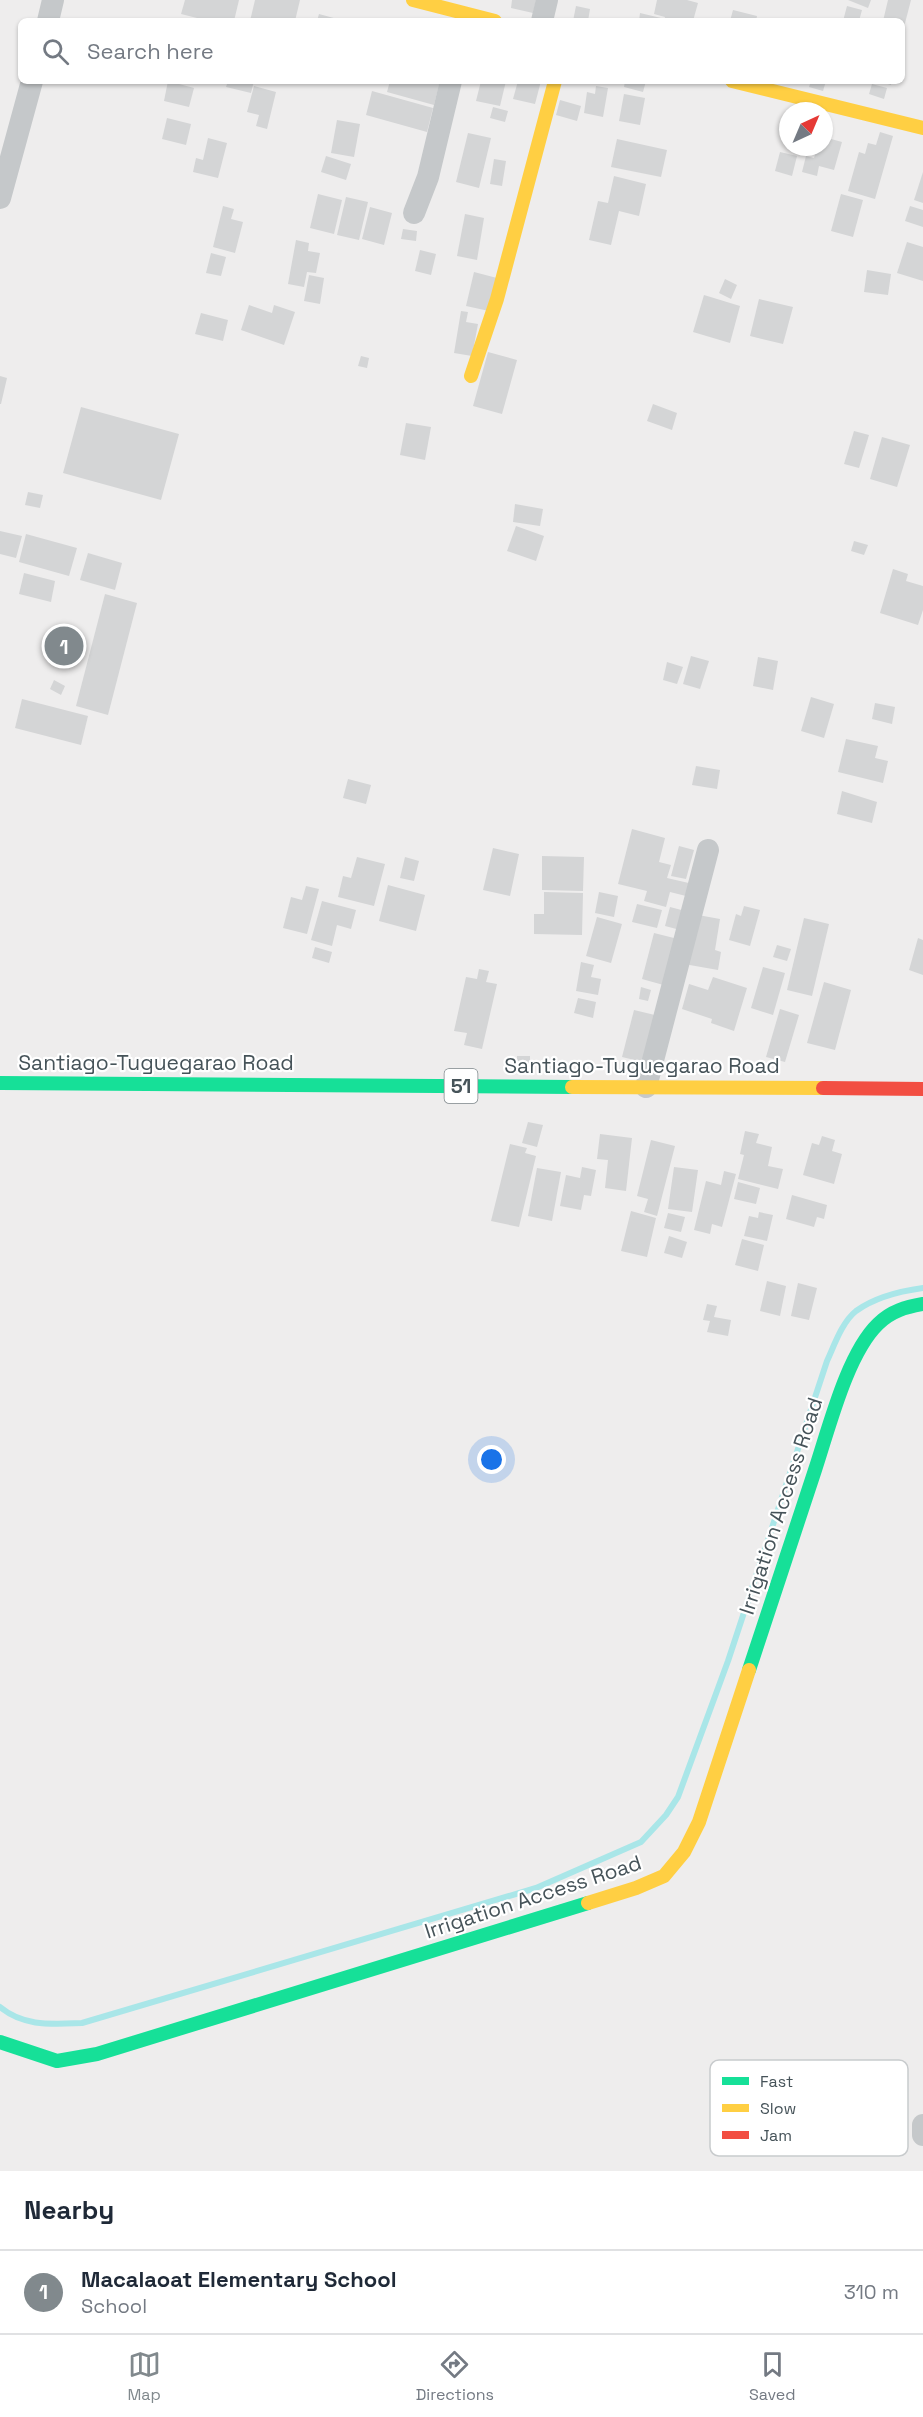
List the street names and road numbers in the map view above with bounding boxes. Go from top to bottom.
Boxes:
street label: Santiago-Tuguegarao Road [18,1049,294,1076]
street label: Santiago-Tuguegarao Road [504,1052,780,1079]
road number: 51 [444,1069,478,1103]
street label: Irrigation Access Road [733,1394,828,1618]
street label: Irrigation Access Road [421,1849,645,1944]

